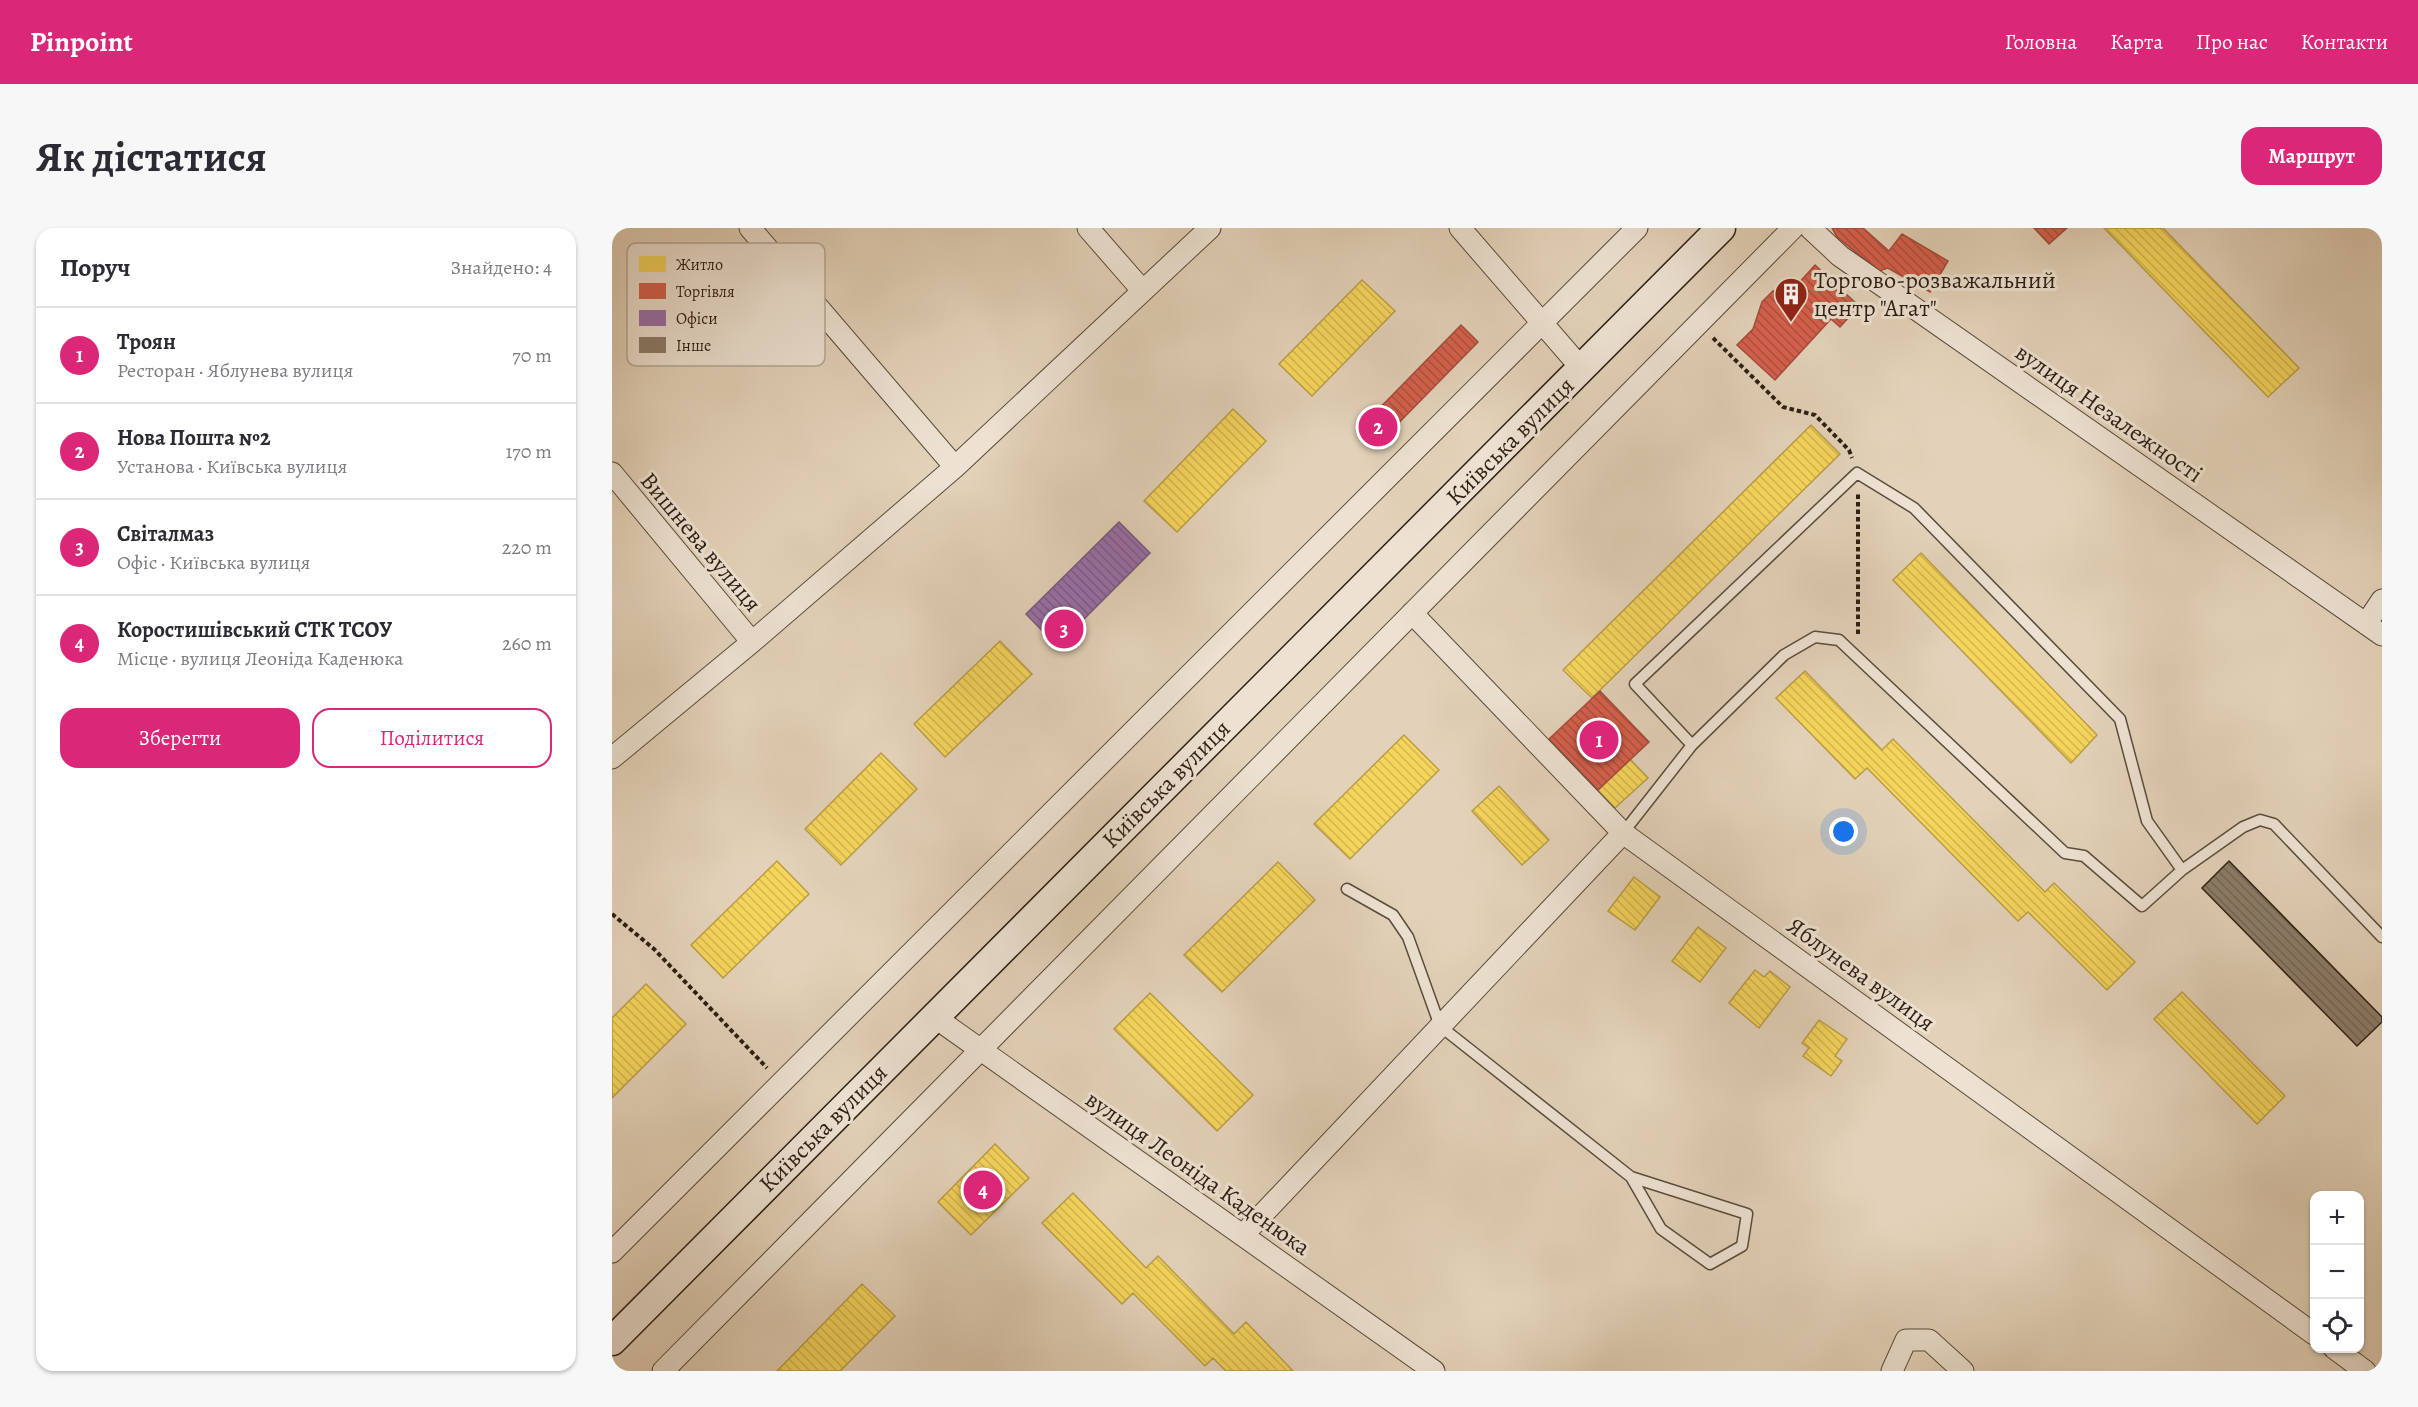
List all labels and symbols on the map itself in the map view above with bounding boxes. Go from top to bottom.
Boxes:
legend [627,243,825,366]
text: Житло [676,254,723,276]
place label: Торгово-розважальний центр "Агат" [1814,264,2056,324]
building icon: Торгово-розважальний центр "Агат" [1773,276,1809,323]
text: Торгівля [676,281,735,303]
text: Офіси [676,308,718,330]
text: Інше [676,335,711,357]
street label: вулиця Незалежності [2009,336,2209,490]
street label: Київська вулиця [1439,370,1581,512]
pin: 2 [1358,404,1398,450]
street label: Вишнева вулиця [633,465,769,619]
pin: 3 [1044,606,1084,652]
street label: Київська вулиця [1095,713,1237,855]
pin: 1 [1580,718,1618,762]
your location [1829,817,1858,846]
street label: Яблунева вулиця [1781,909,1941,1039]
street label: Київська вулиця [752,1057,894,1199]
street label: вулиця Леоніда Каденюка [1079,1083,1317,1263]
pin: 4 [964,1168,1003,1212]

